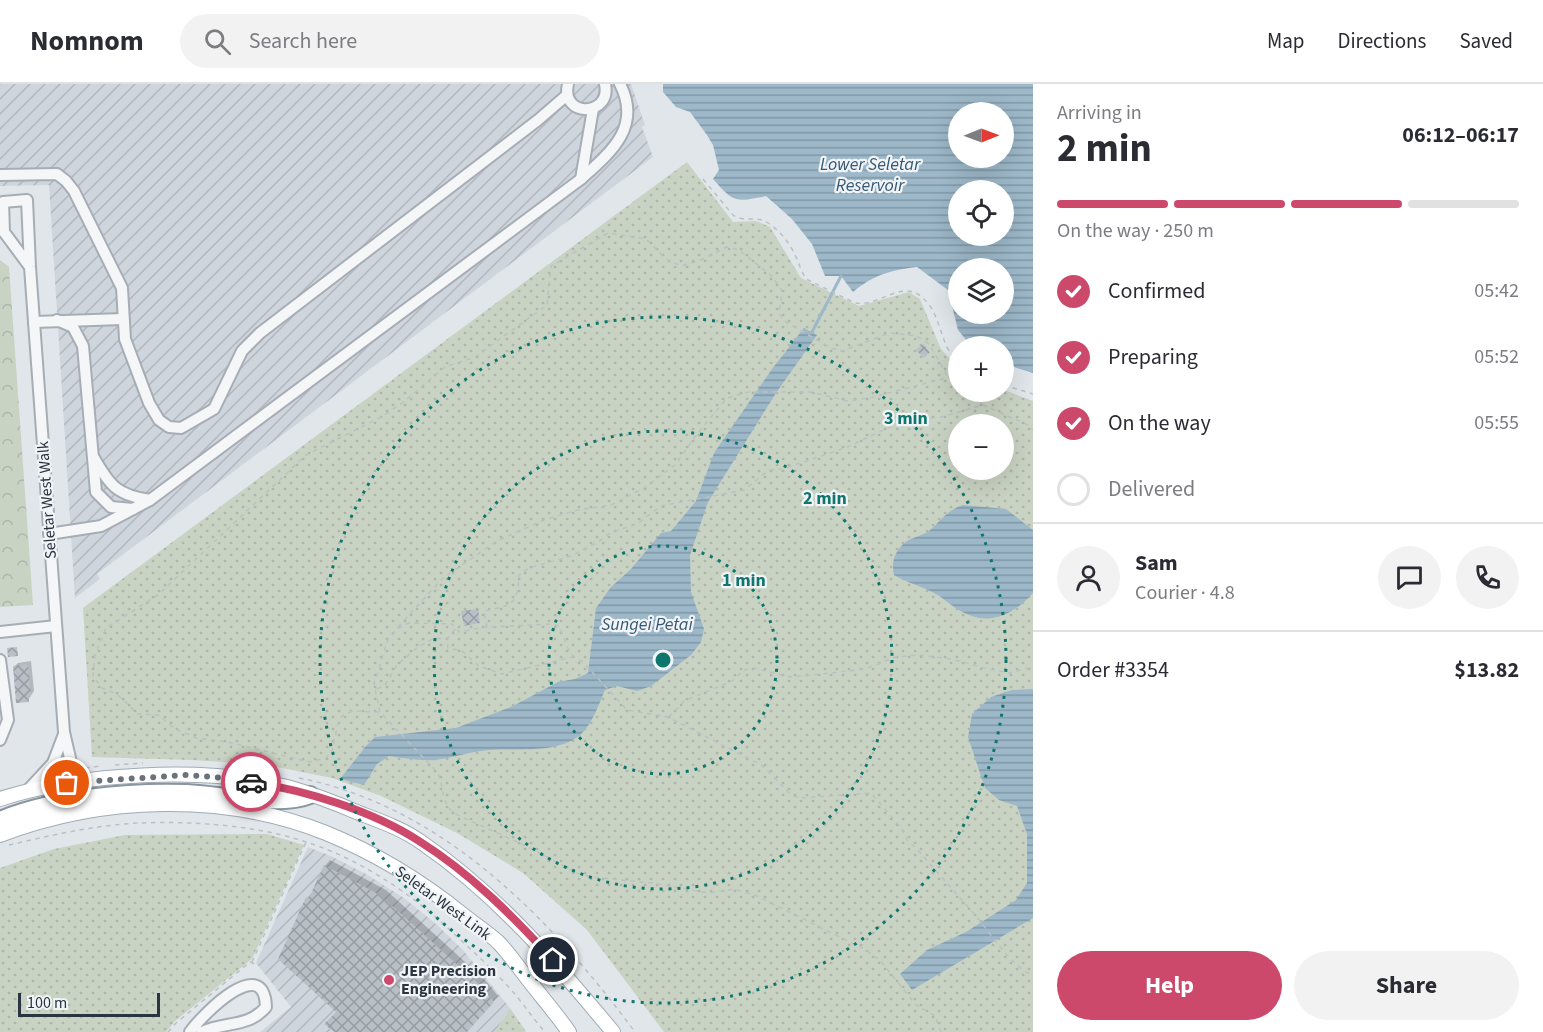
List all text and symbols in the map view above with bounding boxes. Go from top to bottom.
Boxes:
search box [180,14,600,68]
text: Nomnom [30,21,144,61]
icon: search [201,25,234,58]
text: Search here [249,25,357,57]
text: Map [1267,26,1305,56]
text: Directions [1338,26,1426,56]
text: Saved [1459,26,1513,56]
text: Arriving in [1057,99,1142,127]
north arrow [948,102,1014,168]
map controls [948,102,1014,480]
text: 06:12–06:17 [1402,119,1519,151]
text: 2 min [1057,121,1152,177]
water label: Lower Seletar Reservoir [820,152,921,198]
button: locate [948,180,1014,246]
text: On the way · 250 m [1057,217,1214,245]
button: layers [948,258,1014,324]
icon: check [1057,275,1090,308]
text: Confirmed [1108,275,1205,307]
text: 05:42 [1474,277,1519,305]
button: + [948,336,1014,402]
icon: check [1057,341,1090,374]
text: Preparing [1108,341,1198,373]
text: 05:52 [1474,343,1519,371]
text: 3 min [884,406,928,431]
icon: check [1057,407,1090,440]
text: On the way [1108,407,1211,439]
text: 05:55 [1474,409,1519,437]
button: − [948,414,1014,480]
street label: Seletar West Walk [32,440,62,560]
text: Delivered [1108,473,1195,505]
text: 2 min [803,486,847,511]
button: person [1057,546,1120,609]
button: chat [1378,546,1441,609]
button: phone [1456,546,1519,609]
text: Sam [1135,547,1178,579]
text: 1 min [722,568,766,593]
text: Courier · 4.8 [1135,579,1235,607]
water label: Sungei Petai [601,612,693,637]
centre of rings [653,650,673,670]
text: Order #3354 [1057,654,1169,686]
text: $13.82 [1454,654,1519,686]
courier [221,752,281,812]
pin [41,757,92,808]
icon: bag [50,766,83,799]
icon: car [235,766,268,799]
street label: Seletar West Link [390,861,496,945]
pin [527,934,578,985]
icon: home [536,943,569,976]
button: Help [1057,951,1282,1020]
button: Share [1294,951,1519,1020]
place label: JEP Precision Engineering [401,960,496,1000]
marker: JEP Precision Engineering [382,973,396,987]
scale bar [18,990,160,1018]
text: 100 m [27,992,67,1014]

